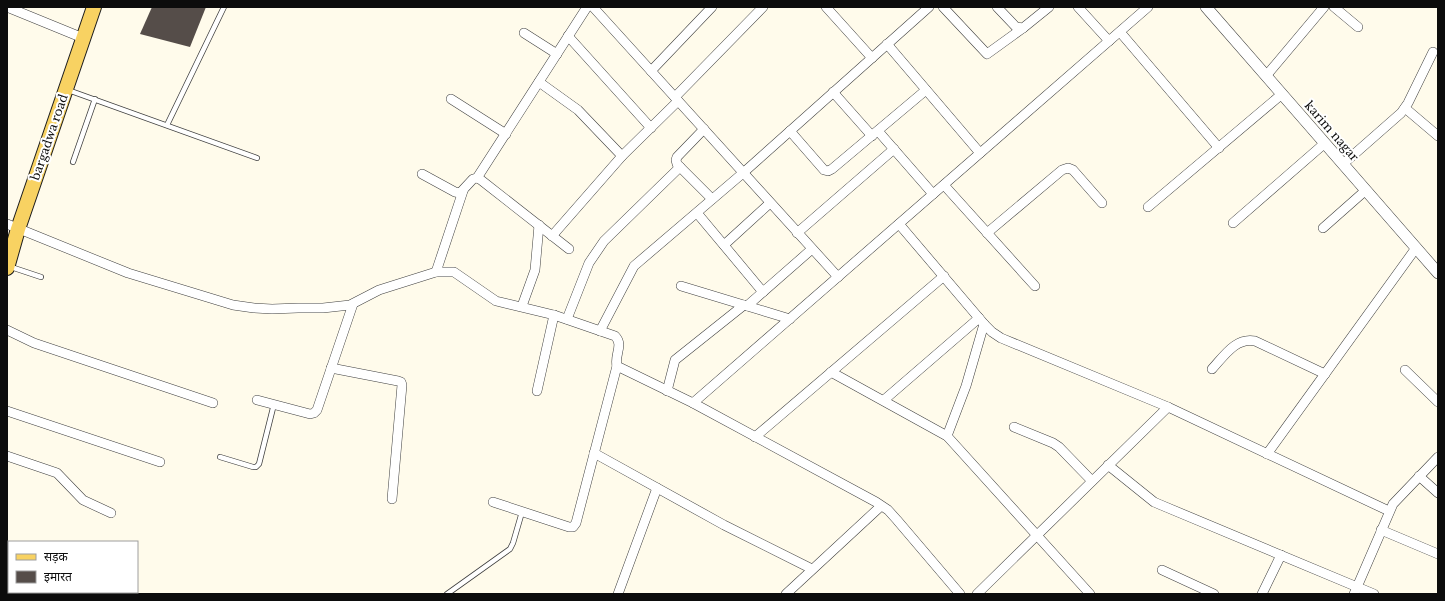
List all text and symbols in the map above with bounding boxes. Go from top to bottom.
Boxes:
street label: bargadwa road [27,92,71,183]
street label: karim nagar [1302,98,1362,164]
legend [8,541,138,593]
text: सड़क [44,549,69,564]
text: इमारत [44,569,73,584]

